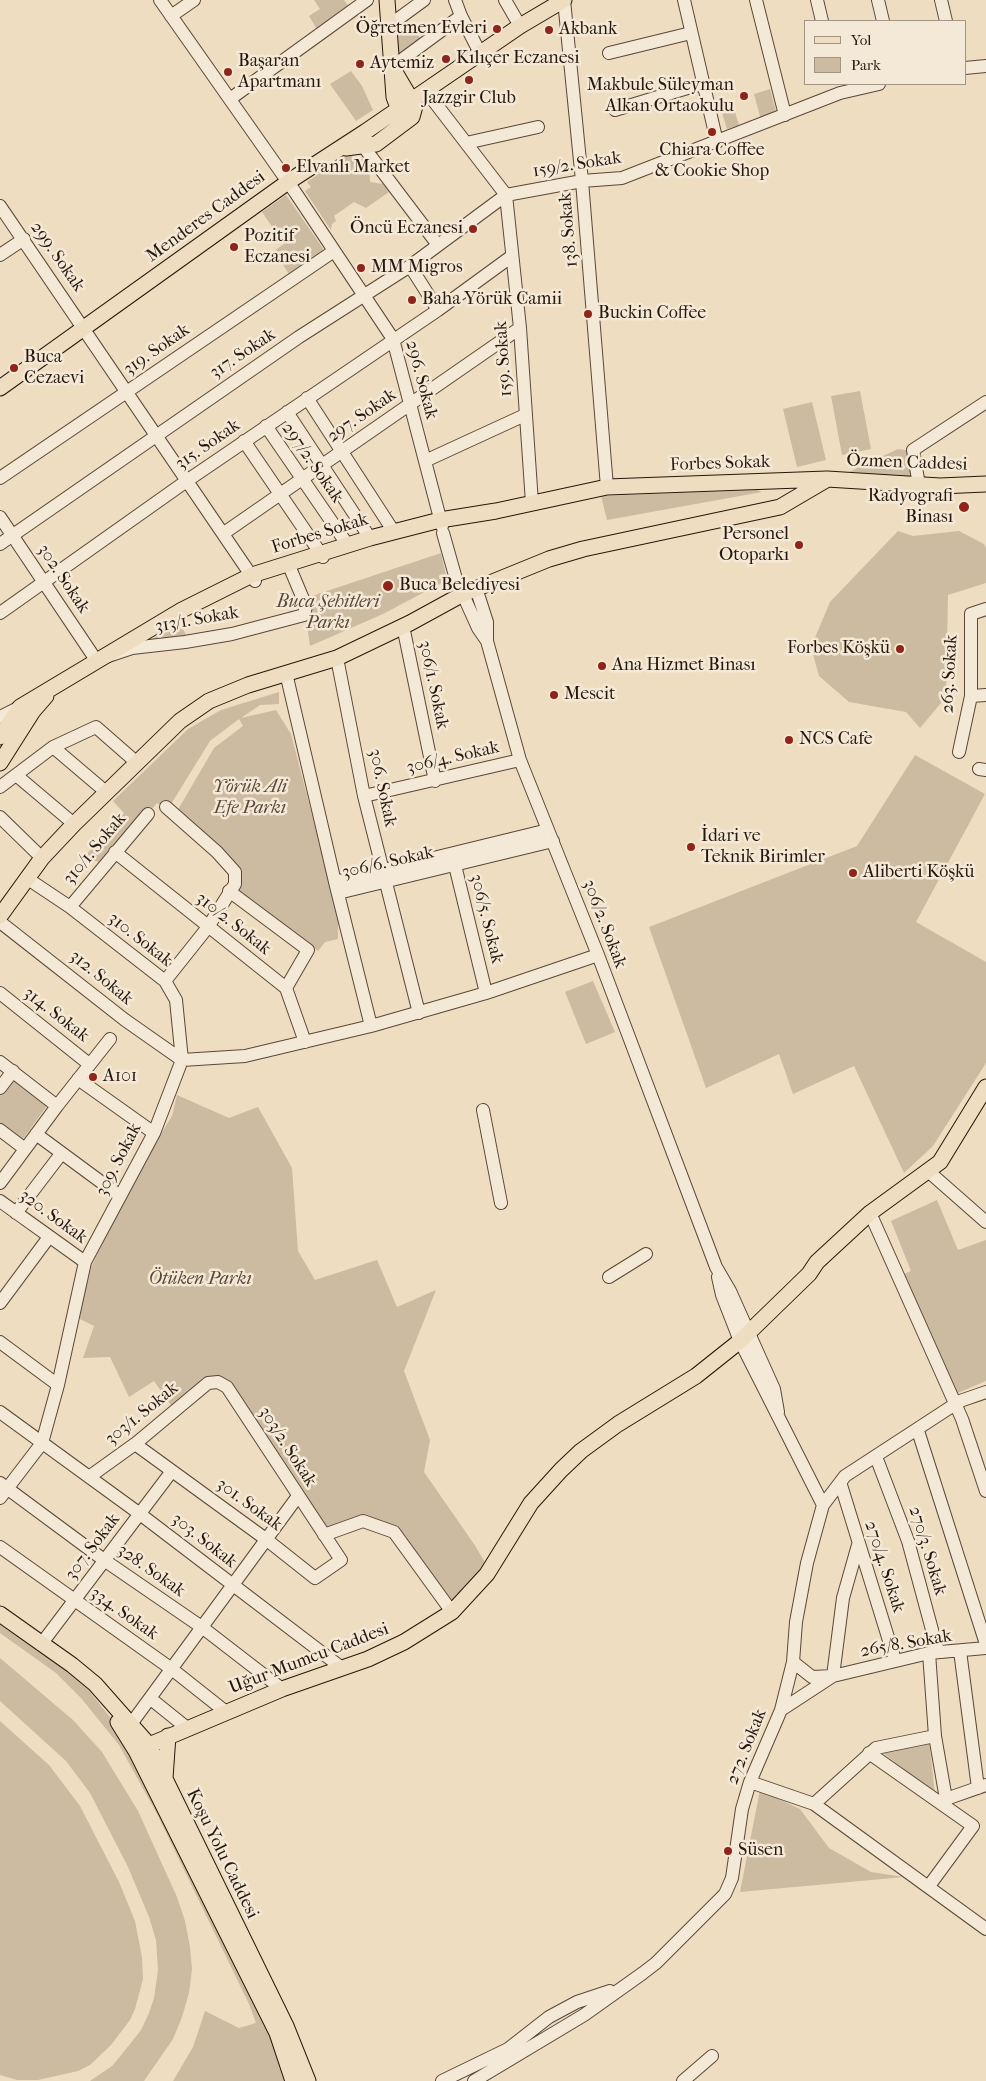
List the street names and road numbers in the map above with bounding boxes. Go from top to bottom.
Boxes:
street label: 159/2. Sokak [531,147,623,183]
street label: Menderes Caddesi [142,167,270,267]
street label: 138. Sokak [555,192,583,268]
street label: 299. Sokak [25,218,89,296]
street label: 319. Sokak [120,319,194,381]
street label: 159. Sokak [491,320,517,398]
street label: 317. Sokak [206,324,280,384]
street label: 296. Sokak [400,338,442,422]
street label: 297. Sokak [323,384,401,448]
street label: 315. Sokak [172,415,244,475]
street label: 297/2. Sokak [276,419,348,507]
street label: Özmen Caddesi [846,450,968,476]
street label: Forbes Sokak [670,451,770,477]
street label: Forbes Sokak [269,509,371,559]
street label: 302. Sokak [32,540,94,618]
street label: 313/1. Sokak [154,602,240,638]
street label: 263. Sokak [937,634,963,714]
street label: 306/1. Sokak [413,639,453,731]
street label: 306/4. Sokak [405,737,501,779]
street label: 306. Sokak [363,747,401,829]
street label: 310/1. Sokak [59,809,131,889]
street label: 306/6. Sokak [340,842,436,884]
street label: 306/5. Sokak [464,872,508,966]
street label: 306/2. Sokak [577,877,631,971]
street label: 310/2. Sokak [191,888,275,960]
street label: 310. Sokak [103,908,177,972]
street label: 312. Sokak [65,946,137,1010]
street label: 314. Sokak [19,983,93,1047]
street label: 309. Sokak [91,1120,147,1200]
street label: 320. Sokak [15,1185,91,1249]
street label: 303/1. Sokak [101,1378,183,1450]
street label: 303/2. Sokak [253,1403,321,1491]
street label: 301. Sokak [212,1474,286,1536]
street label: 270/3. Sokak [903,1504,951,1598]
street label: 307. Sokak [61,1509,125,1585]
street label: 303. Sokak [167,1509,241,1573]
street label: 270/4. Sokak [859,1518,909,1616]
street label: 328. Sokak [113,1540,189,1602]
street label: 334. Sokak [86,1583,162,1645]
street label: Uğur Mumcu Caddesi [226,1619,392,1699]
street label: 265/8. Sokak [859,1625,953,1663]
street label: 272. Sokak [722,1706,772,1788]
street label: Koşu Yolu Caddesi [181,1785,263,1923]

